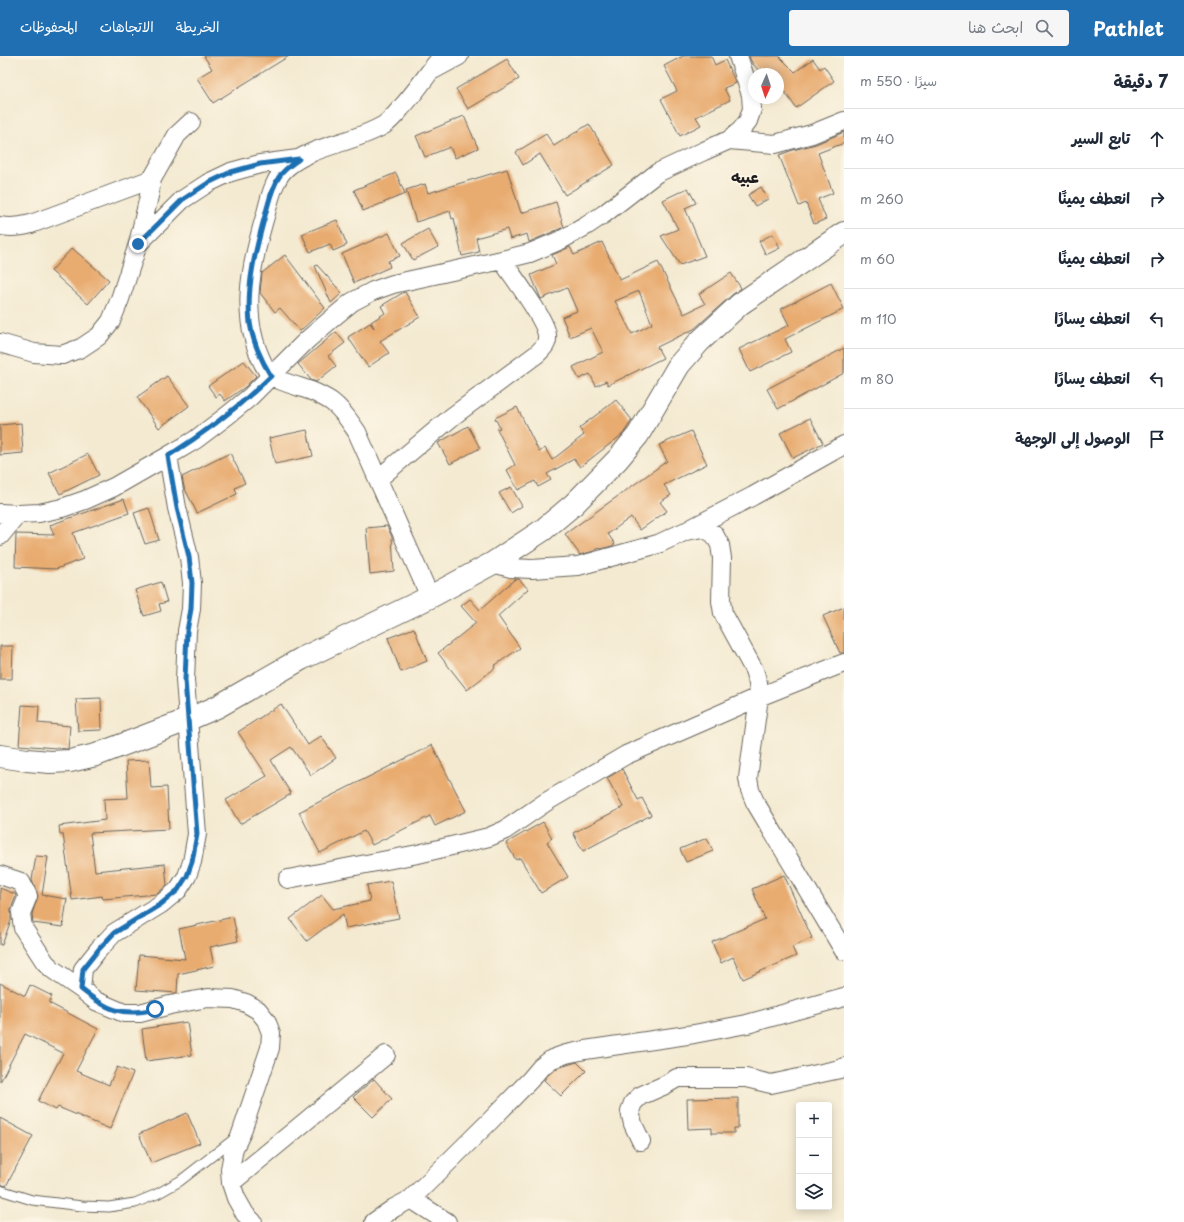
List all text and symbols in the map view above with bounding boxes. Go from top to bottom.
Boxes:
search box [789,10,1069,46]
text: Pathlet [1093,14,1164,42]
text: ابحث هنا [968,15,1023,38]
text: المحفوظات [20,16,78,37]
text: الاتجاهات [100,16,154,37]
text: الخريطة [176,16,219,37]
icon: search [1033,17,1055,39]
north arrow [748,68,784,104]
text: 7 دقيقة [1114,68,1168,94]
text: سيرًا · 550 m [860,71,937,90]
text: تابع السير [1072,126,1130,149]
icon: ahead [1146,128,1168,150]
text: 40 m [860,129,894,148]
district label: عبيه [731,164,759,188]
text: انعطف يمينًا [1058,186,1130,209]
icon: right [1146,188,1168,210]
text: 260 m [860,189,903,208]
route end [129,235,147,253]
text: انعطف يمينًا [1058,246,1130,269]
icon: right [1146,248,1168,270]
text: 60 m [860,249,895,268]
text: انعطف يسارًا [1054,306,1130,329]
icon: left [1146,308,1168,330]
text: 110 m [860,309,896,328]
text: انعطف يسارًا [1054,366,1130,389]
icon: left [1146,368,1168,390]
text: 80 m [860,369,894,388]
text: الوصول إلى الوجهة [1015,426,1130,449]
icon: arrive [1146,428,1168,450]
route start [146,1000,164,1018]
map controls [796,1102,832,1210]
button: + [796,1102,832,1138]
button: − [796,1138,832,1174]
button: layers [796,1174,832,1210]

